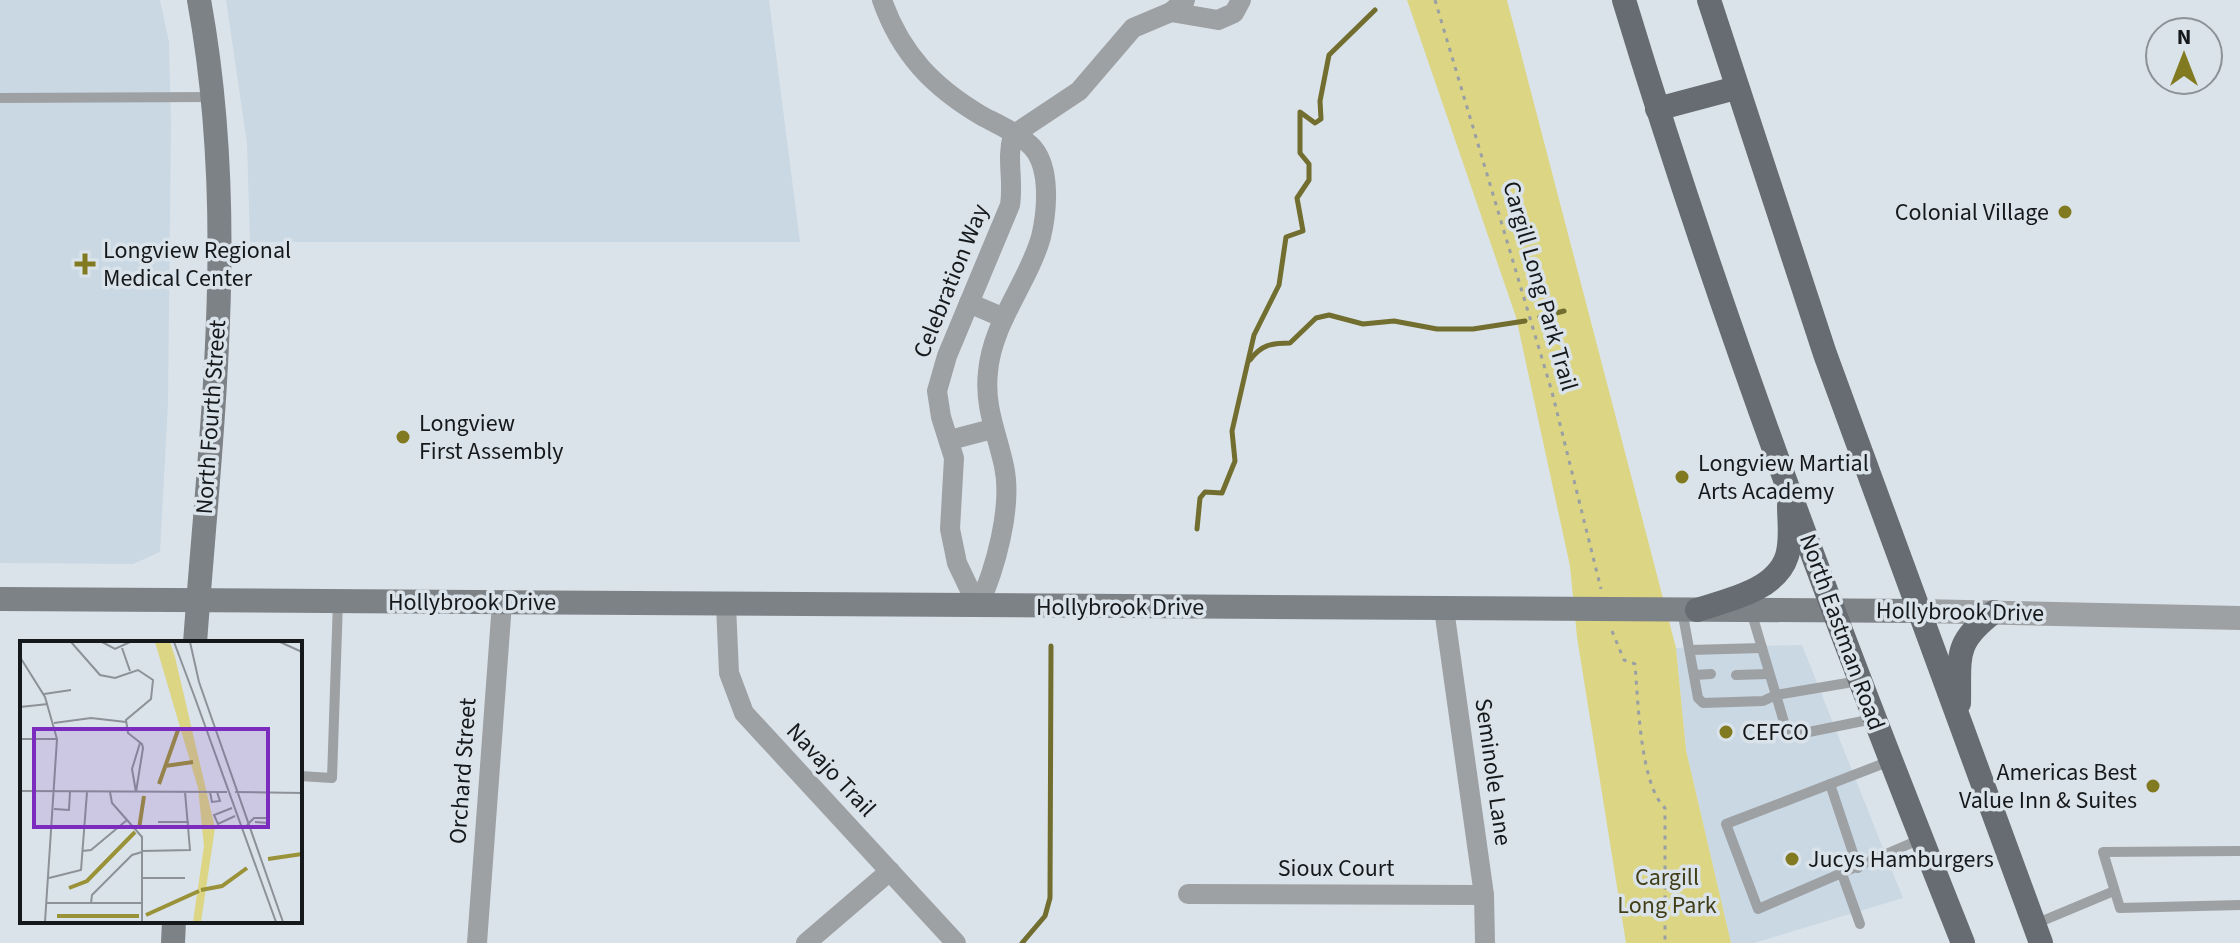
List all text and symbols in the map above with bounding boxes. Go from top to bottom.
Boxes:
north arrow [2144,16,2224,96]
text: N [2177,21,2191,53]
street label: Cargill Long Park Trail [1493,177,1587,395]
place label: Colonial Village [1895,195,2049,230]
street label: Celebration Way [904,199,998,363]
marker: Colonial Village [2056,203,2074,221]
place label: Longview Regional Medical Center [103,233,291,296]
marker: Longview Regional Medical Center [74,253,96,275]
street label: North Fourth Street [187,319,235,515]
place label: Longview First Assembly [419,406,564,469]
marker: Longview First Assembly [394,428,412,446]
place label: Longview Martial Arts Academy [1698,446,1869,509]
marker: Longview Martial Arts Academy [1673,468,1691,486]
street label: North Eastman Road [1790,529,1894,735]
street label: Hollybrook Drive [388,585,556,620]
street label: Hollybrook Drive [1036,590,1204,625]
street label: Hollybrook Drive [1876,593,2044,631]
inset map [20,641,302,923]
street label: Seminole Lane [1465,696,1521,848]
street label: Orchard Street [440,697,486,845]
street label: Navajo Trail [778,715,884,825]
place label: CEFCO [1742,715,1809,750]
marker: CEFCO [1717,723,1735,741]
place label: Americas Best Value Inn & Suites [1959,755,2137,818]
marker: Americas Best Value Inn & Suites [2144,777,2162,795]
place label: Jucys Hamburgers [1808,842,1994,877]
marker: Jucys Hamburgers [1783,850,1801,868]
street label: Sioux Court [1278,851,1394,886]
park label: Cargill Long Park [1617,860,1717,923]

